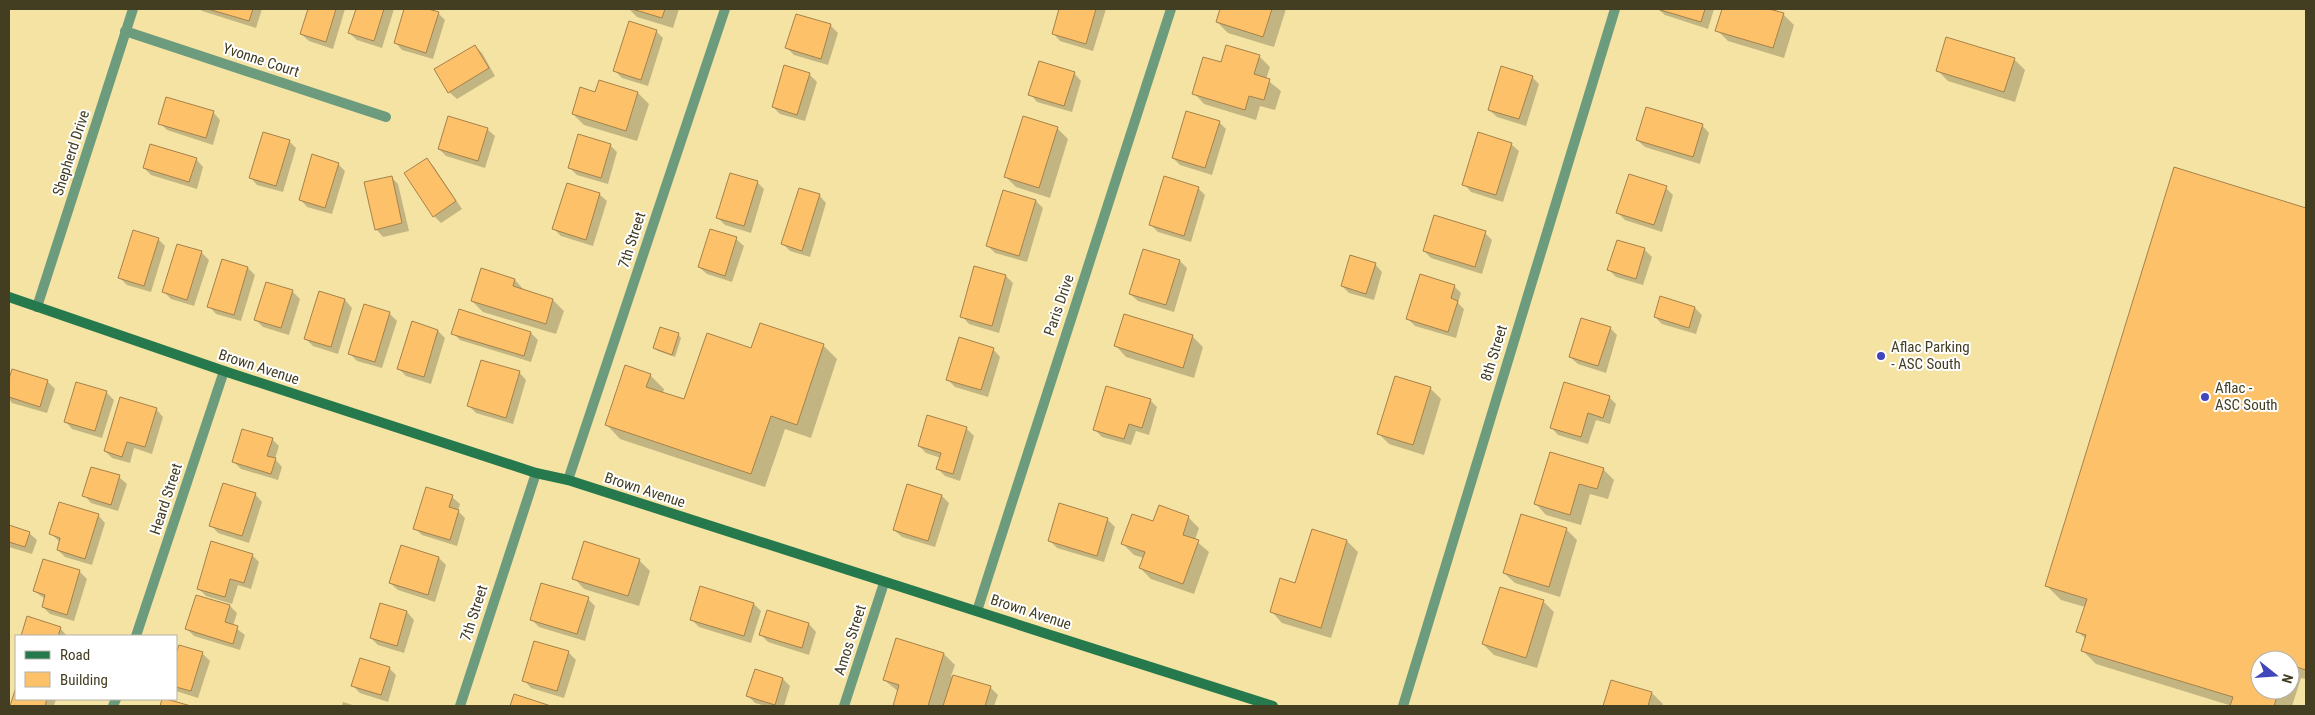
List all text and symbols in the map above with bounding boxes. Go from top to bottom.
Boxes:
street label: Yvonne Court [221,39,301,81]
street label: Shepherd Drive [49,108,93,198]
street label: 7th Street [615,210,649,270]
street label: Paris Drive [1040,272,1078,338]
street label: 8th Street [1477,323,1511,383]
place label: Aflac Parking - ASC South [1891,338,1970,373]
street label: Brown Avenue [216,345,302,389]
marker: Aflac Parking - ASC South [1875,350,1887,362]
place label: Aflac - ASC South [2215,379,2278,414]
marker: Aflac - ASC South [2199,391,2211,403]
street label: Heard Street [146,461,186,537]
street label: Brown Avenue [602,468,688,512]
street label: 7th Street [457,583,491,643]
street label: Brown Avenue [988,590,1074,634]
street label: Amos Street [830,603,870,677]
legend [15,635,178,700]
text: Road [60,646,90,664]
north arrow [2250,650,2300,700]
text: Building [60,671,108,689]
text: N [2279,672,2296,685]

